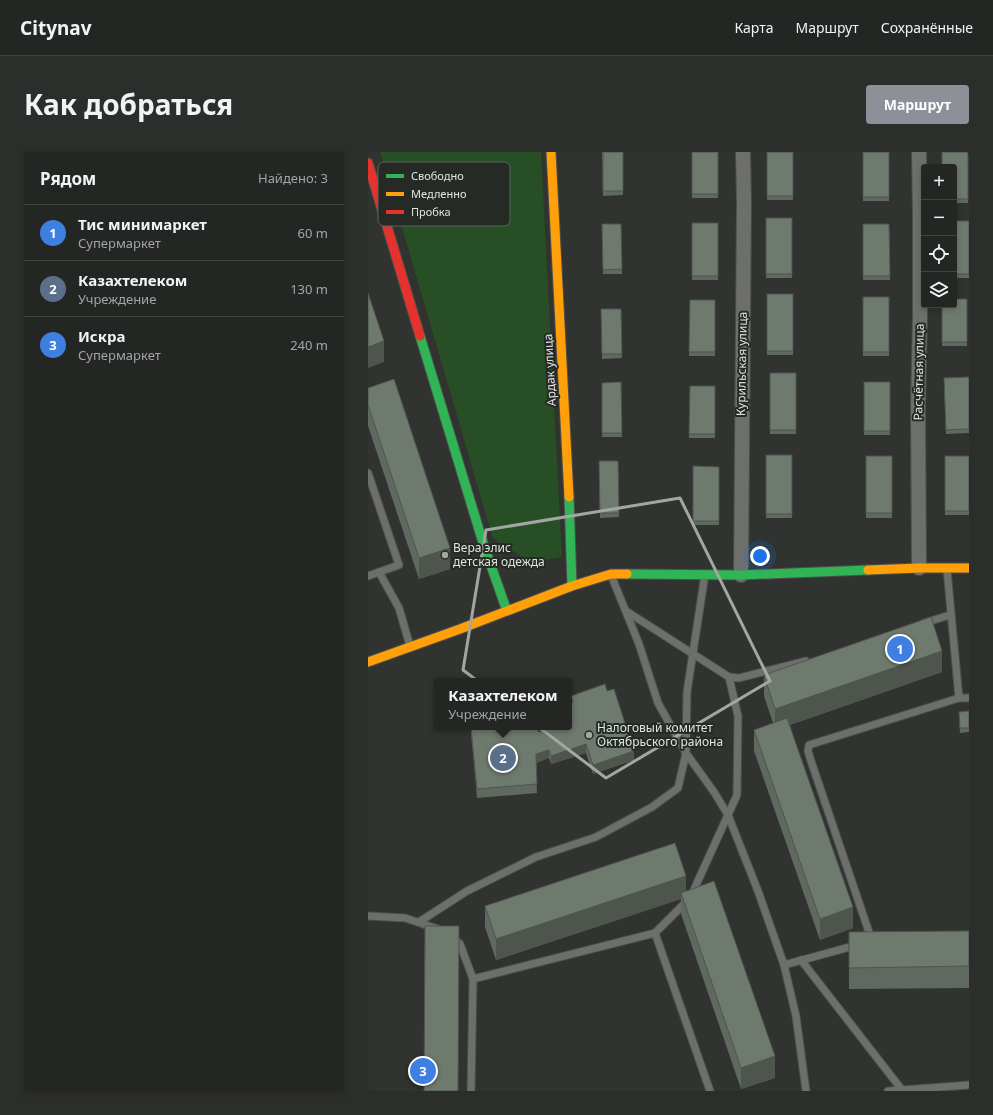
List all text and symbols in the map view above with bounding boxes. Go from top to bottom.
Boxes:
text: Citynav [20,15,92,41]
text: Карта [734,18,773,37]
text: Маршрут [795,18,859,37]
text: Сохранённые [881,18,973,37]
text: Как добраться [24,85,233,123]
button: Маршрут [866,85,969,124]
legend [378,162,510,226]
map controls [921,164,957,308]
button: + [921,164,957,200]
text: Рядом [40,167,96,190]
text: Свободно [411,168,464,183]
text: Найдено: 3 [258,169,328,187]
text: Медленно [411,186,466,201]
button: − [921,200,957,236]
text: Пробка [411,204,451,219]
text: Тис минимаркет [78,214,207,234]
text: 1 [49,224,57,242]
text: 60 m [298,224,328,242]
text: Супермаркет [78,234,161,252]
button: locate [921,236,957,272]
text: Казахтелеком [78,270,187,290]
button: layers [921,272,957,308]
text: 2 [49,280,57,298]
text: 130 m [290,280,328,298]
text: Учреждение [78,290,156,308]
street label: Курильская улица [732,312,751,416]
street label: Расчётная улица [909,323,928,421]
text: Искра [78,326,125,346]
street label: Ардак улица [539,333,560,407]
text: 3 [49,336,57,354]
text: 240 m [290,336,328,354]
text: Супермаркет [78,346,161,364]
place label: Вера элис детская одежда [453,539,545,570]
your location [750,546,770,566]
marker: Вера элис детская одежда [440,550,450,560]
pin: 1 [887,634,913,664]
popup [434,678,572,730]
text: Казахтелеком [448,685,558,705]
text: Учреждение [448,705,527,723]
place label: Налоговый комитет Октябрьского района [597,719,723,750]
marker: Налоговый комитет Октябрьского района [584,730,594,740]
pin: 2 [490,743,516,773]
pin: 3 [410,1056,436,1086]

